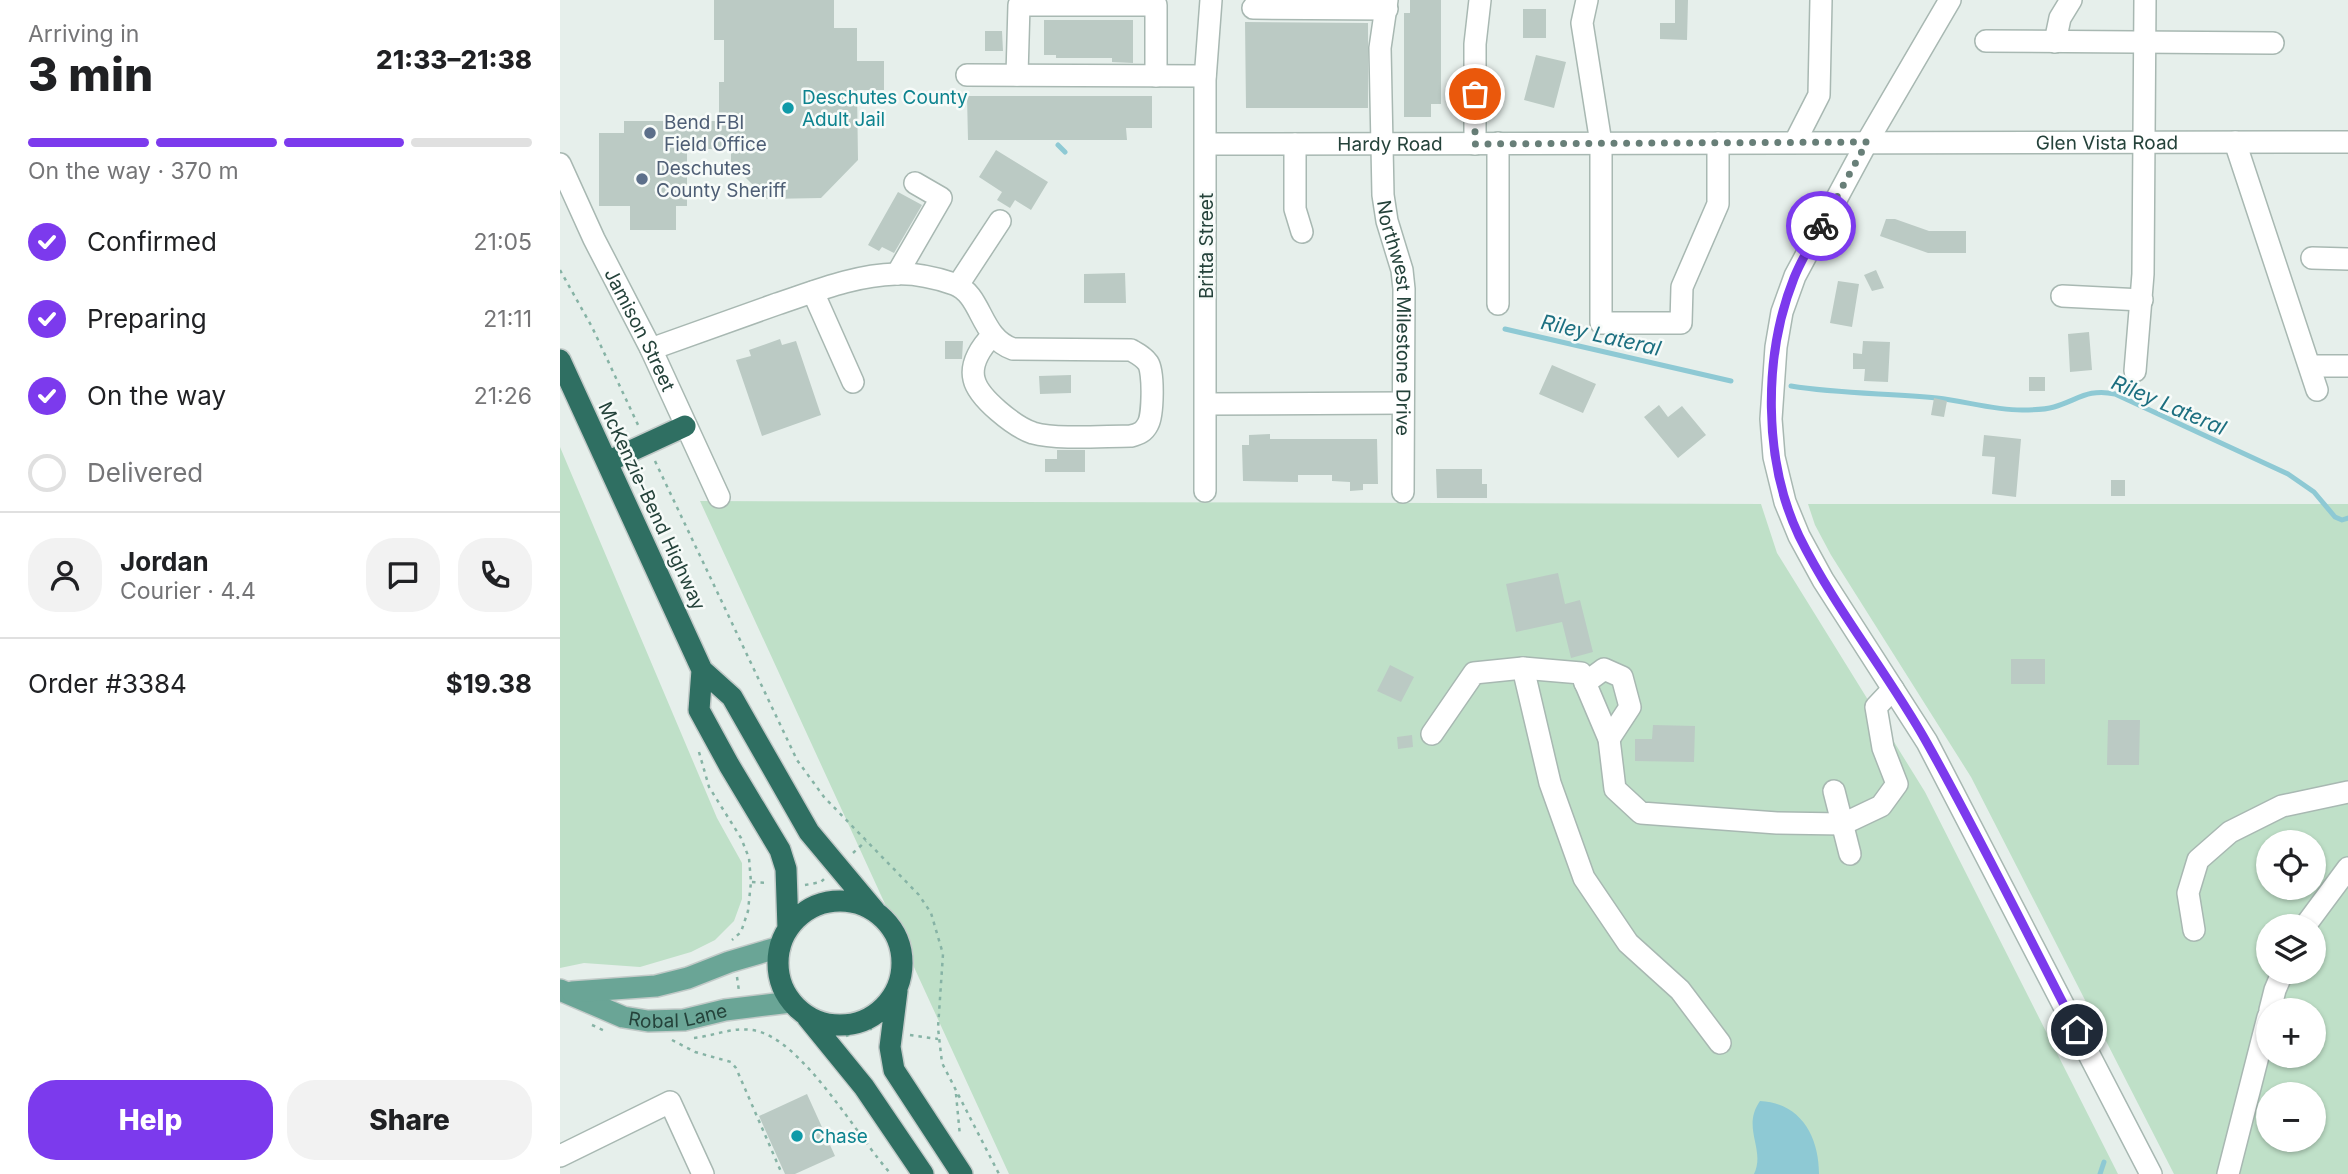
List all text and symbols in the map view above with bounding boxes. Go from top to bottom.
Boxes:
text: Arriving in [28,20,139,48]
text: 21:33–21:38 [376,44,532,75]
text: 3 min [28,46,153,102]
pin [1445,64,1505,124]
icon: bag [1456,75,1494,113]
place label: Deschutes County Adult Jail [802,86,968,131]
marker: Deschutes County Adult Jail [780,100,796,116]
place label: Bend FBI Field Office [664,111,767,156]
marker: Bend FBI Field Office [642,125,658,141]
street label: Glen Vista Road [2036,131,2178,154]
street label: Hardy Road [1337,132,1443,155]
text: On the way · 370 m [28,157,239,185]
place label: Deschutes County Sheriff [656,157,786,202]
marker: Deschutes County Sheriff [634,171,650,187]
courier [1786,191,1856,261]
street label: Britta Street [1195,193,1218,299]
street label: Northwest Milestone Drive [1372,198,1416,436]
icon: bike [1802,207,1840,245]
icon: check [28,223,66,261]
text: Confirmed [87,226,217,257]
text: 21:05 [474,228,532,256]
street label: Jamison Street [600,264,680,395]
icon: check [28,300,66,338]
text: Preparing [87,303,207,334]
text: 21:11 [483,305,532,333]
water label: Riley Lateral [1539,309,1664,361]
water label: Riley Lateral [2108,370,2231,441]
icon: check [28,377,66,415]
text: On the way [87,380,226,411]
text: 21:26 [474,382,532,410]
street label: McKenzie-Bend Highway [594,398,711,614]
text: Delivered [87,457,203,488]
button: person [28,538,102,612]
button: chat [366,538,440,612]
button: phone [458,538,532,612]
text: Jordan [120,546,209,577]
text: Courier · 4.4 [120,577,256,605]
text: Order #3384 [28,668,187,699]
text: $19.38 [446,668,532,699]
map controls [2256,830,2326,1152]
button: locate [2256,830,2326,900]
button: layers [2256,914,2326,984]
street label: Robal Lane [627,998,729,1033]
button: + [2256,998,2326,1068]
pin [2047,1000,2107,1060]
icon: home [2058,1011,2096,1049]
button: Help [28,1080,273,1160]
button: Share [287,1080,532,1160]
button: − [2256,1082,2326,1152]
place label: Chase [811,1125,868,1148]
marker: Chase [789,1128,805,1144]

